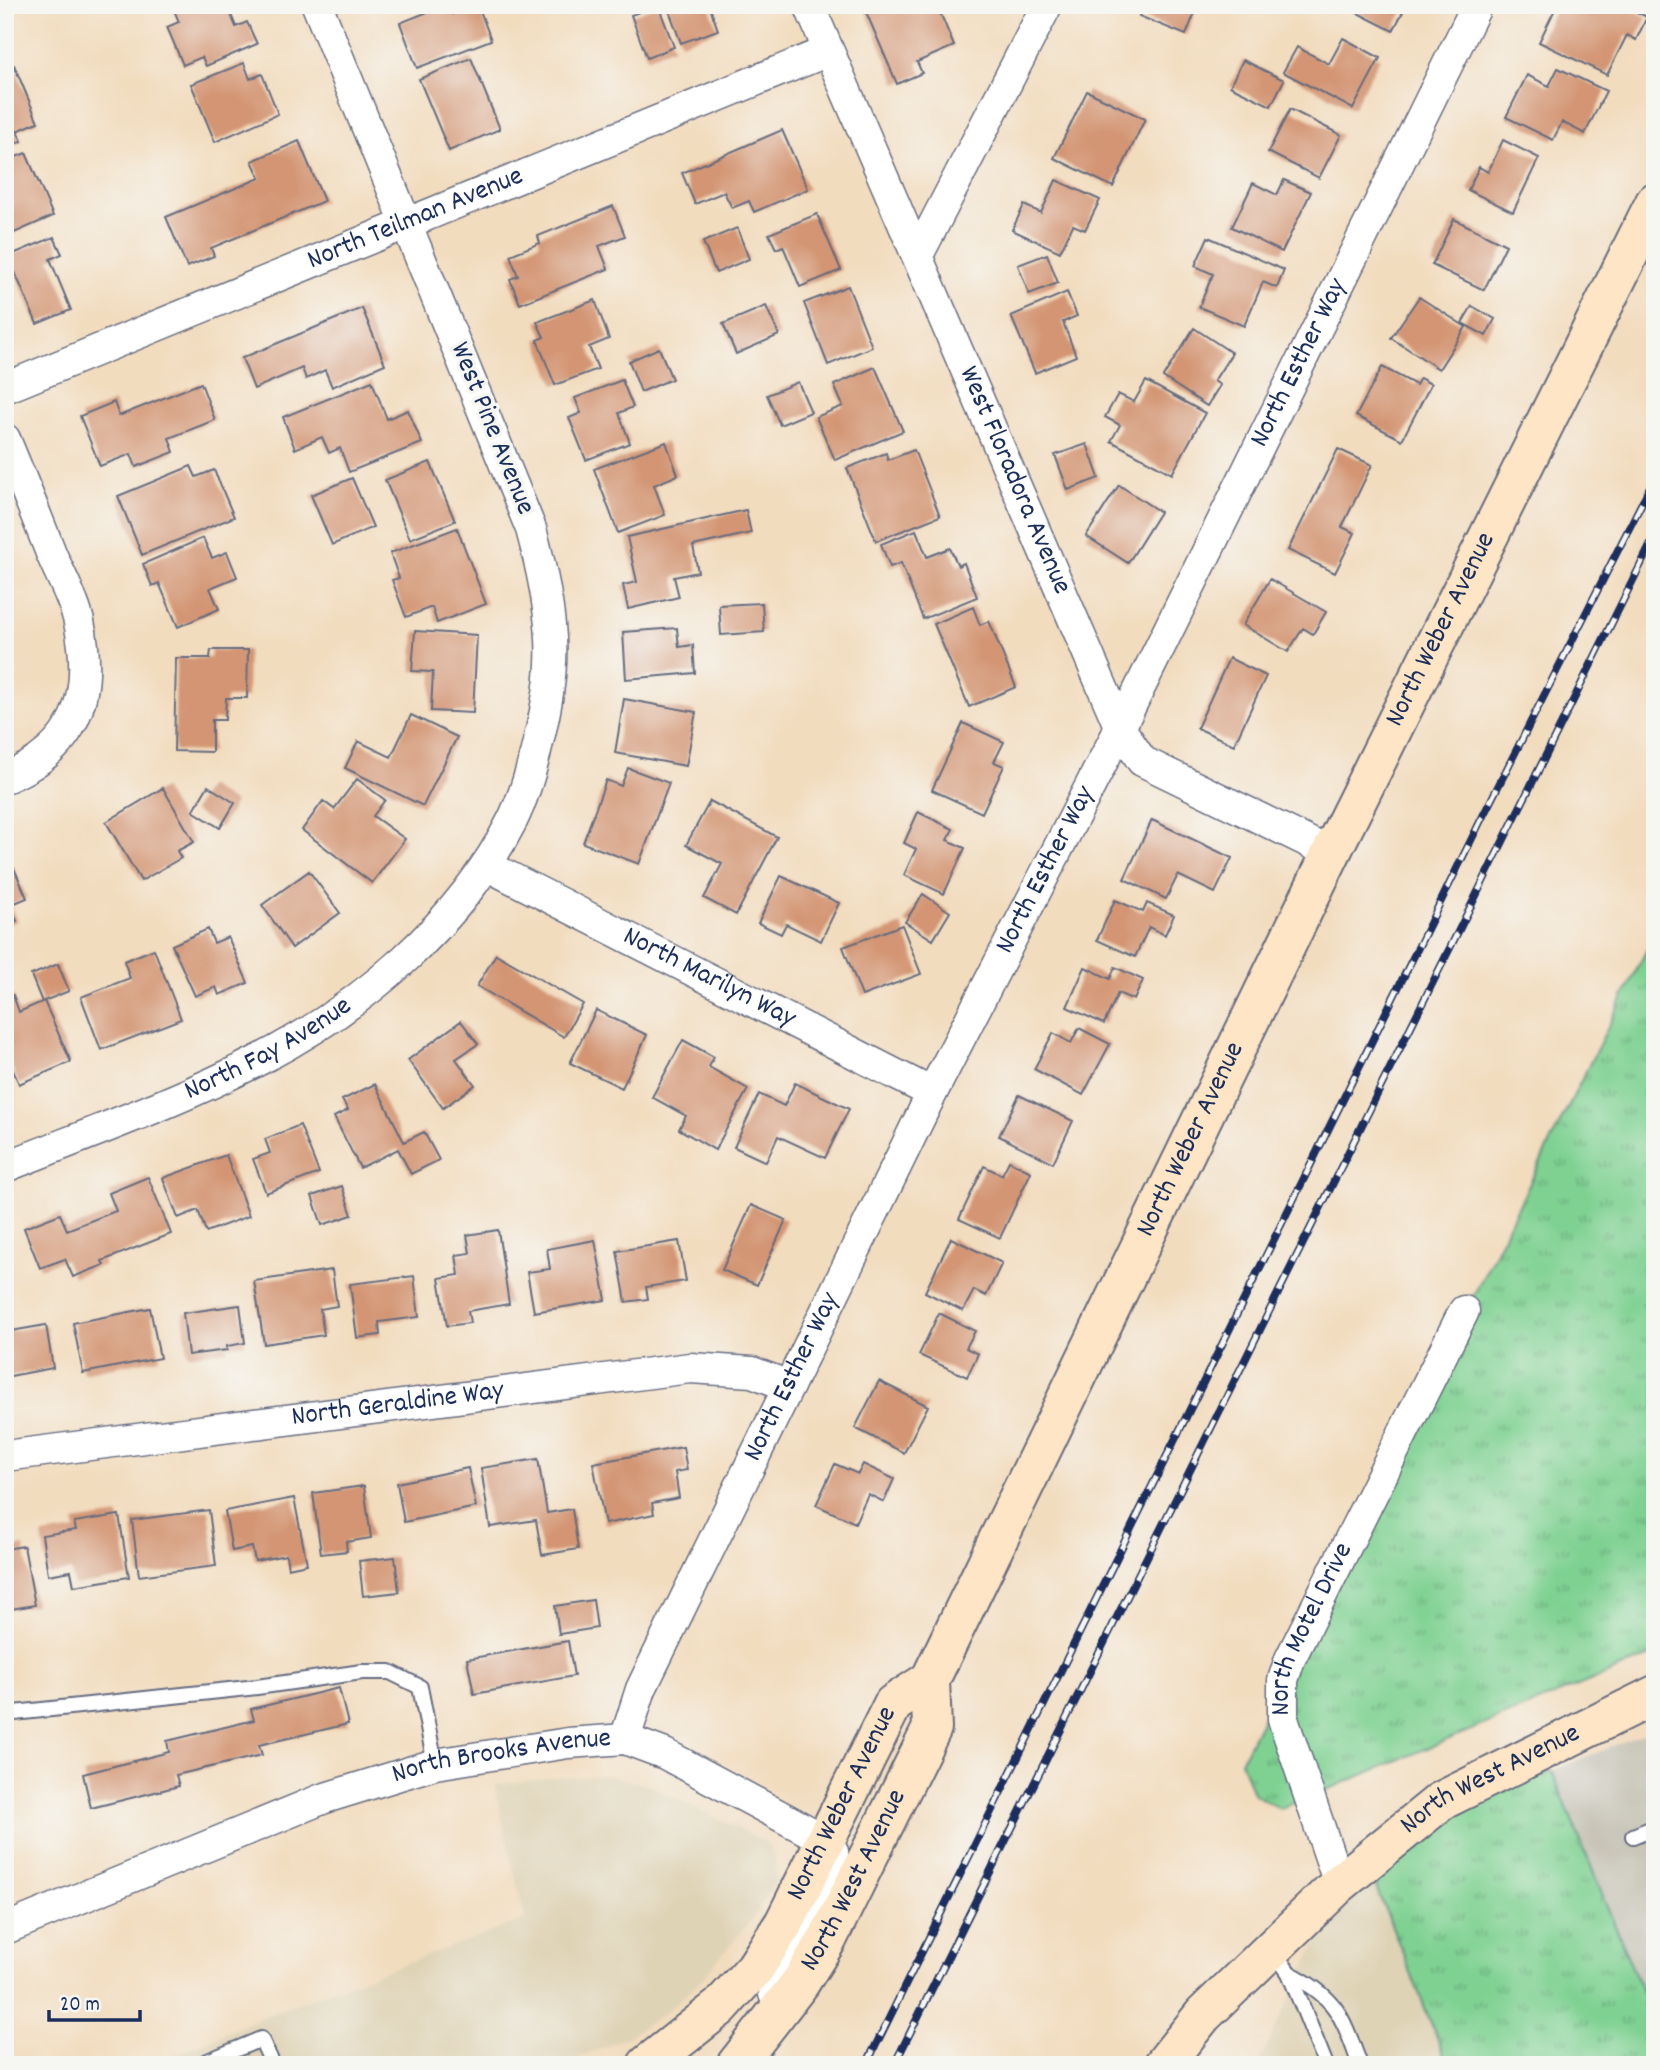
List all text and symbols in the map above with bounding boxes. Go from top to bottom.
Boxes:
street label: North Teilman Avenue [302,158,530,282]
street label: North Esther Way [1241,272,1359,455]
street label: West Pine Avenue [438,337,544,521]
street label: West Floradora Avenue [947,361,1080,601]
street label: North Weber Avenue [1377,526,1507,734]
street label: North Esther Way [987,779,1107,961]
street label: North Marilyn Way [615,918,803,1040]
street label: North Fay Avenue [179,988,361,1113]
street label: North Weber Avenue [1127,1036,1256,1244]
street label: North Esther Way [735,1286,852,1469]
street label: North Geraldine Way [289,1372,507,1439]
street label: North Motel Drive [1263,1536,1365,1716]
street label: North Weber Avenue [778,1700,908,1908]
street label: North West Avenue [1392,1715,1588,1846]
street label: North Brooks Avenue [387,1720,612,1796]
street label: North West Avenue [792,1783,918,1980]
scale bar [49,1979,140,2023]
text: 20 m [60,1991,100,2021]

